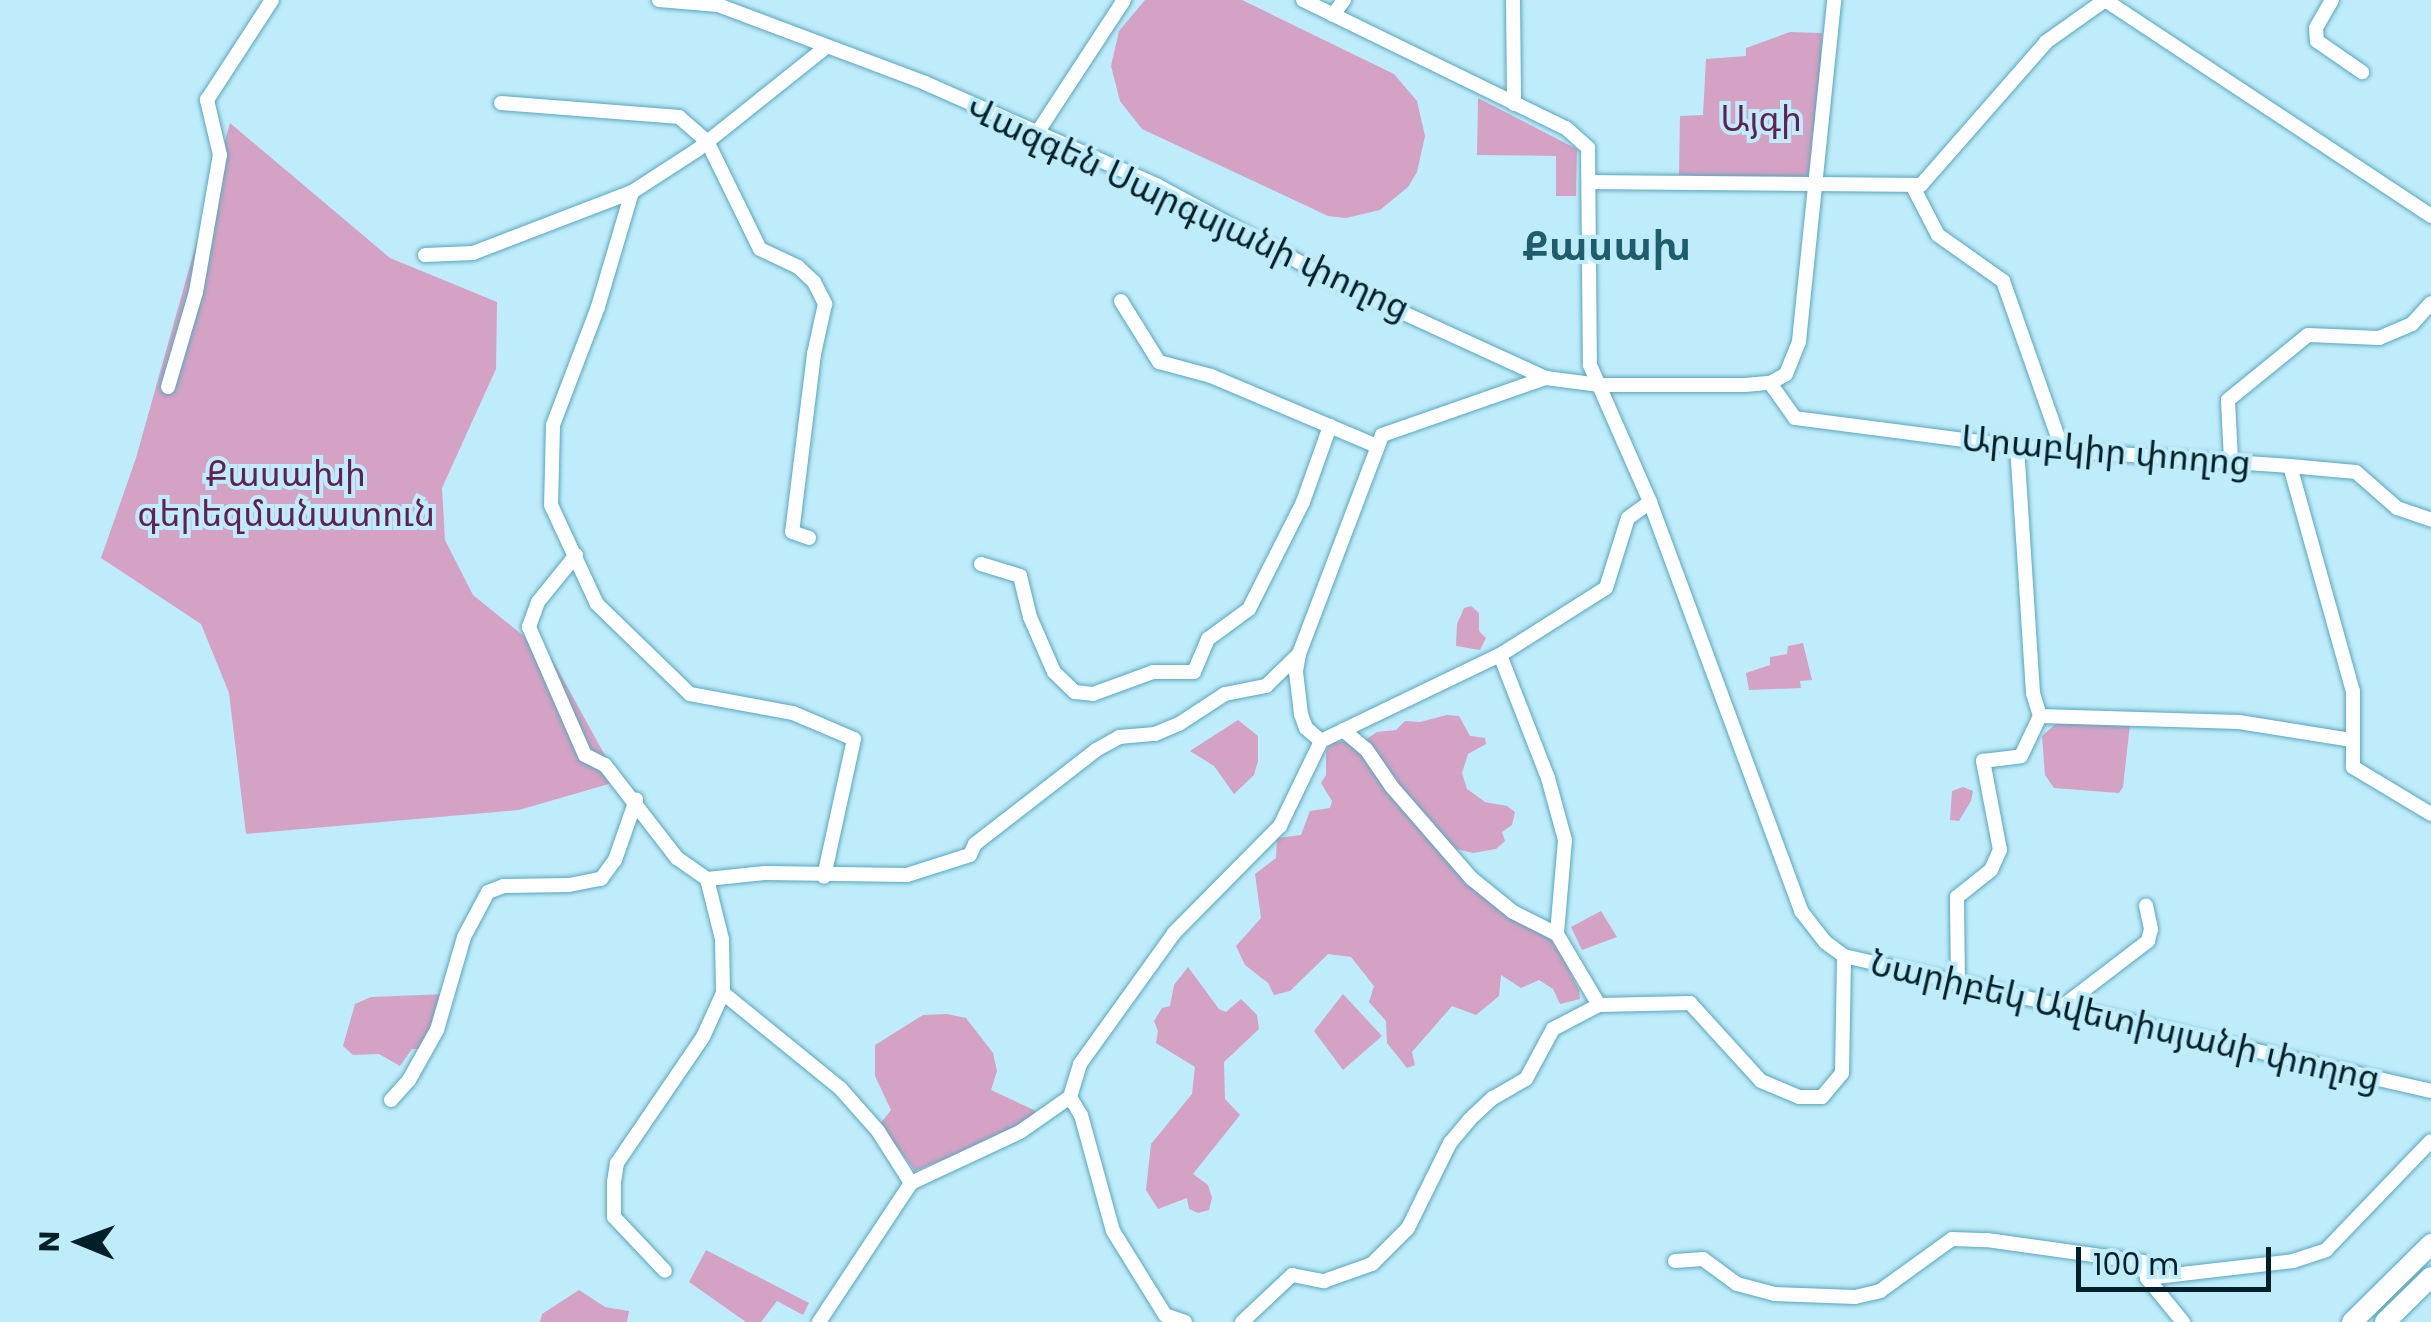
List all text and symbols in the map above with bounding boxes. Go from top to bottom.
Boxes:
street label: Վազգեն Սարգսյանի փողոց [960,87,1416,329]
park label: Այգի [1720,98,1802,140]
district label: Քասախ [1523,222,1691,270]
street label: Արաբկիր փողոց [1959,417,2253,485]
park label: Քասախի գերեզմանատուն [137,453,435,535]
street label: Նարիբեկ Ավետիսյանի փողոց [1866,942,2384,1100]
north arrow [30,1192,130,1292]
scale bar [2081,1227,2276,1289]
text: N [30,1231,69,1252]
text: 100 m [2093,1243,2179,1286]

